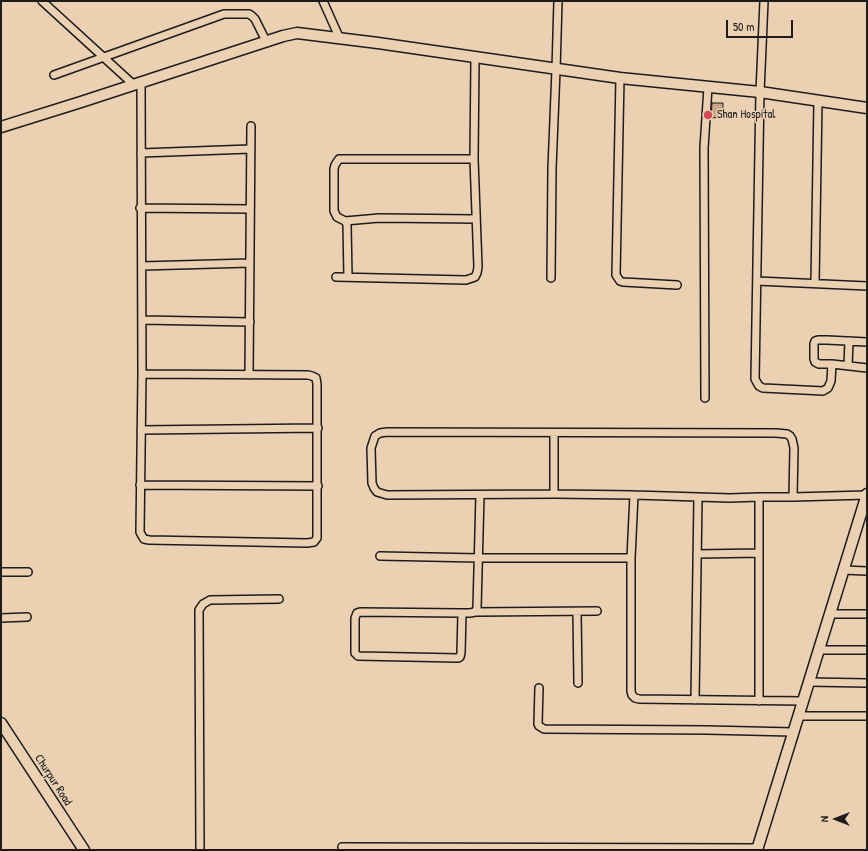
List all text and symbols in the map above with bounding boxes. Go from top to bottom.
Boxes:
scale bar [728,12,795,38]
text: 50 m [733,18,754,35]
place label: Shan Hospital [717,108,775,122]
marker: Shan Hospital [702,109,714,121]
street label: Churpur Road [31,752,75,808]
north arrow [816,799,856,839]
text: N [817,816,831,822]

